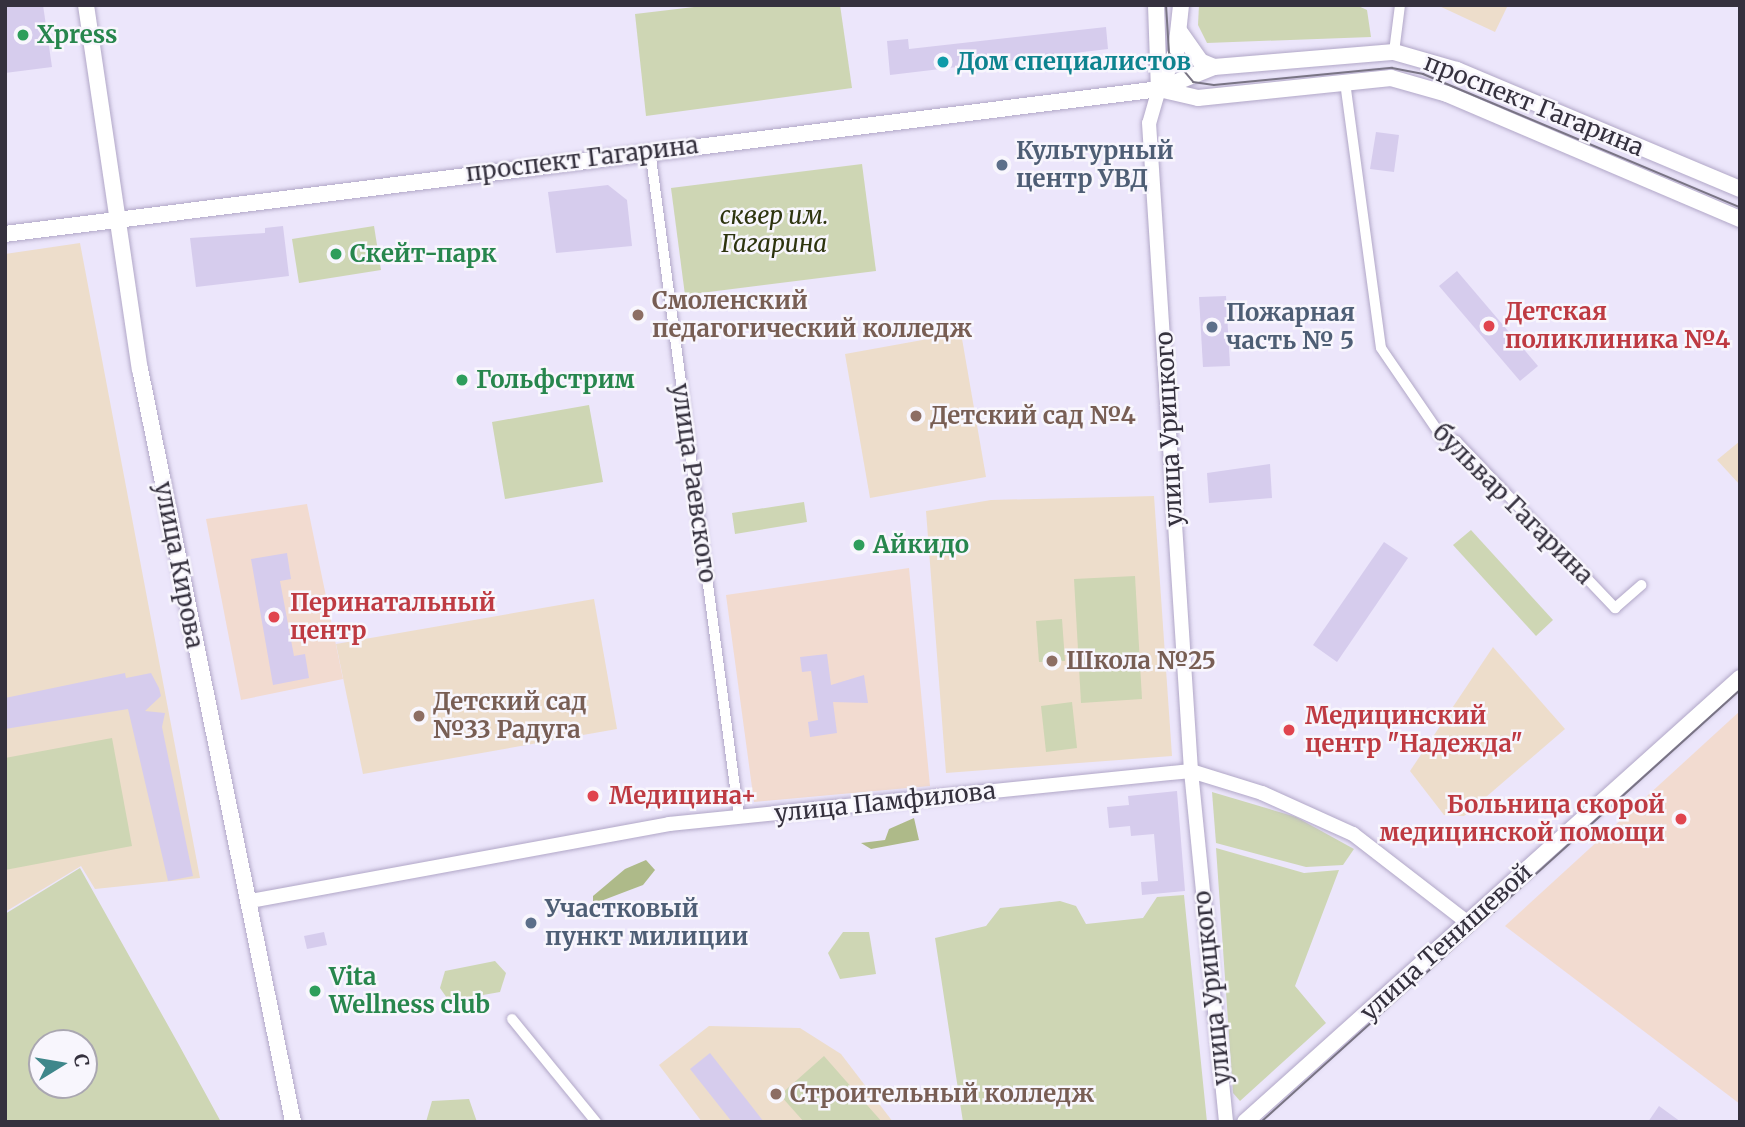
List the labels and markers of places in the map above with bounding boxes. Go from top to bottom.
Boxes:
place label: Xpress [37,21,117,49]
marker: Xpress [15,27,31,43]
place label: Дом специалистов [957,48,1191,76]
marker: Дом специалистов [935,54,951,70]
place label: Культурный центр УВД [1016,137,1174,193]
marker: Культурный центр УВД [994,157,1010,173]
place label: Скейт-парк [350,240,497,268]
marker: Скейт-парк [328,246,344,262]
place label: Смоленский педагогический колледж [652,287,972,343]
place label: Детская поликлиника №4 [1505,298,1730,354]
place label: Пожарная часть № 5 [1226,299,1355,355]
marker: Смоленский педагогический колледж [630,307,646,323]
marker: Детская поликлиника №4 [1479,316,1499,336]
marker: Пожарная часть № 5 [1204,319,1220,335]
place label: Гольфстрим [476,366,635,394]
marker: Гольфстрим [454,372,470,388]
place label: Детский сад №4 [930,402,1136,430]
marker: Детский сад №4 [908,408,924,424]
place label: Айкидо [873,531,969,559]
marker: Айкидо [851,537,867,553]
place label: Перинатальный центр [290,589,496,645]
marker: Перинатальный центр [264,607,284,627]
place label: Школа №25 [1066,647,1216,675]
marker: Школа №25 [1044,653,1060,669]
place label: Детский сад №33 Радуга [433,688,587,744]
place label: Медицинский центр "Надежда" [1305,702,1523,758]
marker: Детский сад №33 Радуга [411,708,427,724]
marker: Медицинский центр "Надежда" [1279,720,1299,740]
place label: Медицина+ [609,782,757,810]
marker: Медицина+ [583,786,603,806]
place label: Больница скорой медицинской помощи [1380,791,1665,847]
marker: Больница скорой медицинской помощи [1671,809,1691,829]
place label: Участковый пункт милиции [545,895,748,951]
marker: Участковый пункт милиции [523,915,539,931]
place label: Vita Wellness club [329,963,490,1019]
marker: Vita Wellness club [307,983,323,999]
place label: Строительный колледж [790,1080,1094,1108]
marker: Строительный колледж [768,1086,784,1102]

